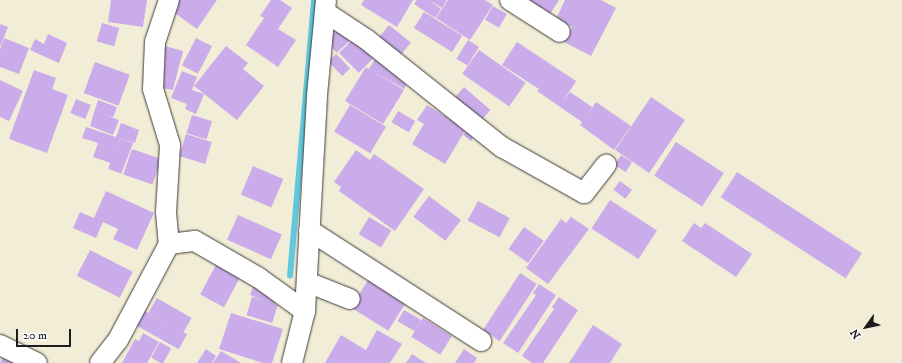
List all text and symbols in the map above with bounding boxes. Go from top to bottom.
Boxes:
north arrow [846,307,886,347]
scale bar [18,321,73,347]
text: N [848,326,864,341]
text: 20 m [23,328,47,343]

